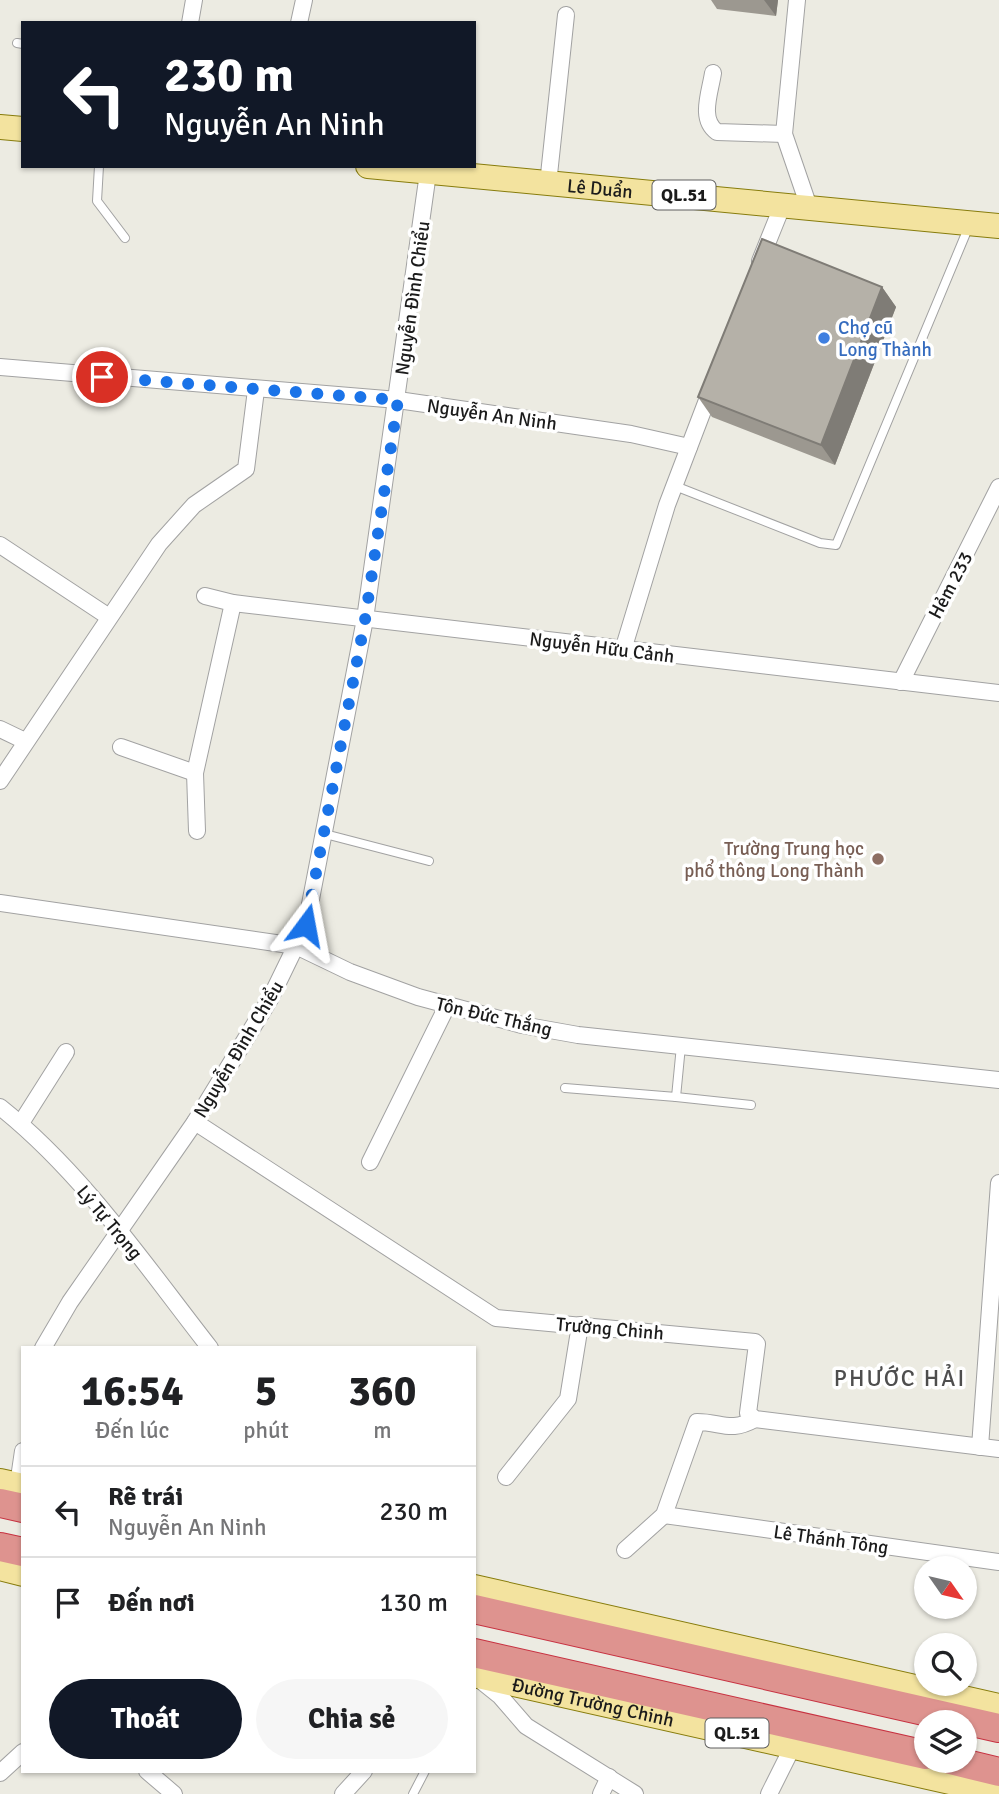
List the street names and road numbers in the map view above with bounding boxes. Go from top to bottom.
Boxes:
street label: Lê Duẩn [566,174,634,204]
road number: QL.51 [652,180,716,210]
street label: Nguyễn Đình Chiểu [389,219,436,377]
street label: Nguyễn An Ninh [425,394,558,436]
street label: Hẻm 233 [923,548,978,623]
street label: Nguyễn Hữu Cảnh [528,627,676,669]
street label: Nguyễn Đình Chiểu [188,976,289,1122]
street label: Tôn Đức Thắng [433,992,554,1042]
street label: Lý Tự Trọng [71,1180,147,1265]
street label: Trường Chinh [555,1312,665,1346]
street label: Lê Thánh Tông [772,1520,890,1560]
street label: Đường Trường Chinh [509,1673,676,1733]
road number: QL.51 [706,1718,768,1748]

